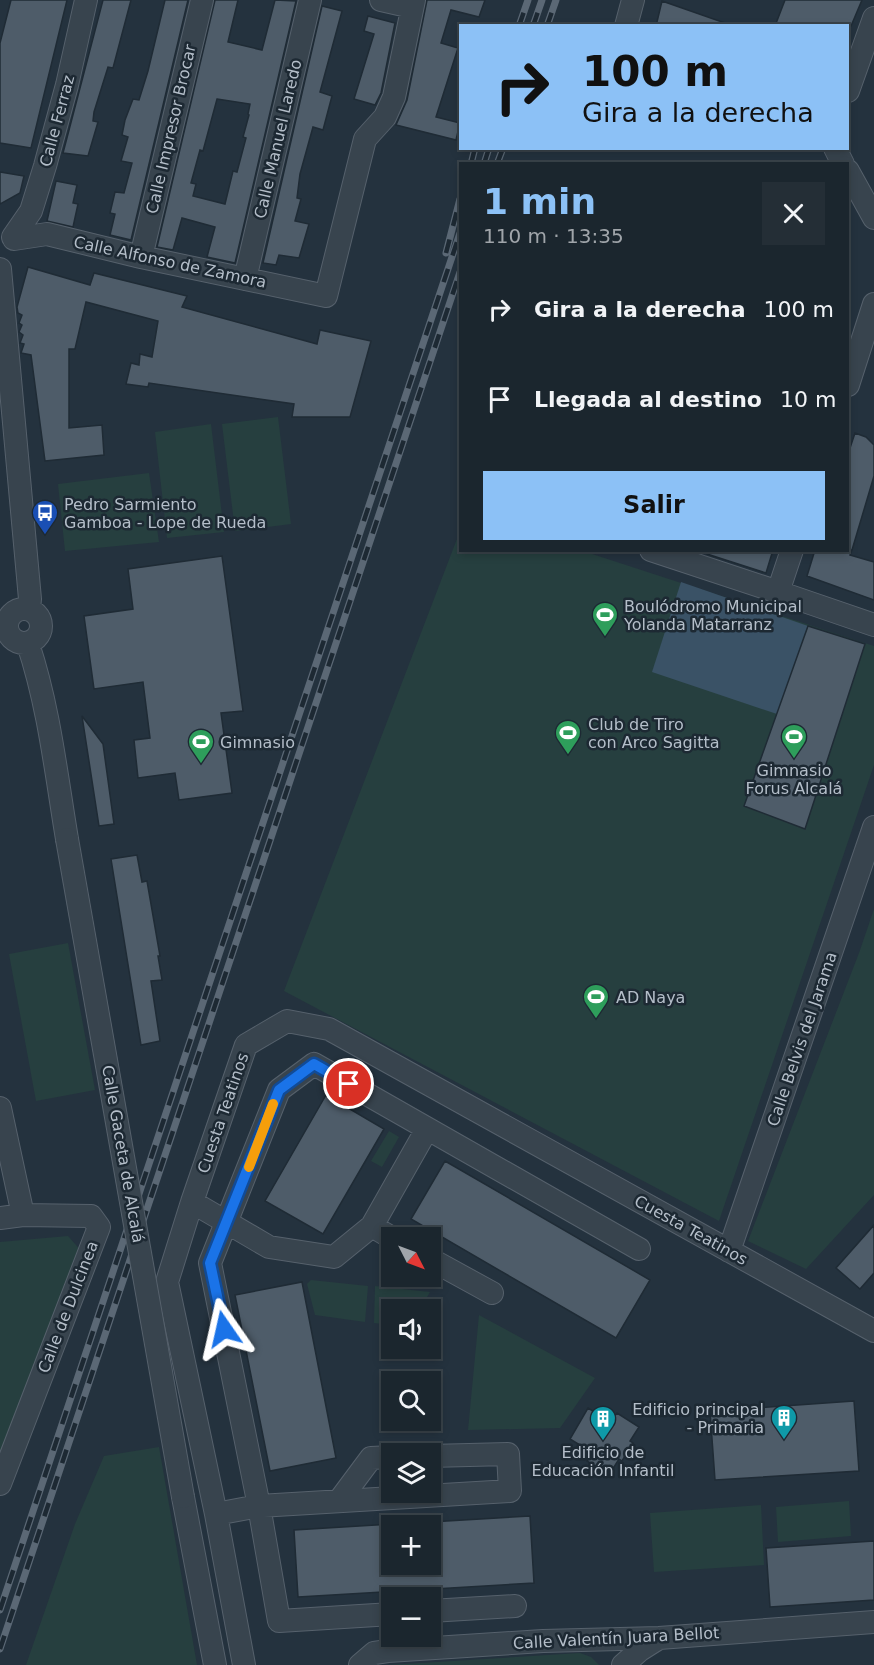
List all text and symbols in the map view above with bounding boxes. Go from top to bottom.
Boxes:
street label: Calle Impresor Brocar [142,42,200,216]
text: 100 m [582,47,728,96]
icon: right [483,48,561,126]
street label: Calle Manuel Laredo [250,58,306,220]
street label: Calle Ferraz [36,73,78,169]
text: Gira a la derecha [582,97,814,128]
text: 1 min [483,181,596,222]
button: close [762,182,825,245]
text: 110 m · 13:35 [483,224,624,248]
street label: Calle Alfonso de Zamora [72,232,268,292]
icon: right [483,293,516,326]
text: Gira a la derecha [534,297,746,322]
text: 100 m [764,297,834,322]
icon: arrive [483,383,516,416]
text: Llegada al destino [534,387,762,412]
text: 10 m [780,387,836,412]
button: Salir [483,471,825,540]
place label: Pedro Sarmiento Gamboa - Lope de Rueda [64,495,266,532]
bus stop icon: Pedro Sarmiento Gamboa - Lope de Rueda [30,498,60,536]
place label: Boulódromo Municipal Yolanda Matarranz [623,597,802,634]
sports icon: Boulódromo Municipal Yolanda Matarranz [590,600,620,638]
place label: Club de Tiro con Arco Sagitta [588,715,720,752]
sports icon: Club de Tiro con Arco Sagitta [553,718,583,756]
sports icon: Gimnasio Forus Alcalá [779,722,809,760]
sports icon: Gimnasio [186,727,216,765]
place label: Gimnasio [220,733,295,752]
place label: Gimnasio Forus Alcalá [746,761,842,798]
street label: Calle Belvis del Jarama [763,949,841,1129]
sports icon: AD Naya [581,982,611,1020]
place label: AD Naya [616,988,685,1007]
street label: Cuesta Teatinos [193,1050,253,1176]
pin [323,1058,374,1109]
street label: Calle Gaceta de Alcalá [98,1064,148,1244]
icon: arrive [332,1067,365,1100]
street label: Cuesta Teatinos [631,1191,751,1269]
north arrow [381,1227,441,1287]
map controls [381,1227,441,1647]
street label: Calle de Dulcinea [34,1238,102,1376]
position arrow [192,1297,256,1361]
button: sound [381,1299,441,1359]
button: search [381,1371,441,1431]
place label: Edificio principal - Primaria [632,1400,764,1437]
building icon: Edificio principal - Primaria [769,1403,799,1441]
building icon: Edificio de Educación Infantil [588,1404,618,1442]
button: layers [381,1443,441,1503]
place label: Edificio de Educación Infantil [532,1443,674,1480]
button: + [381,1515,441,1575]
button: − [381,1587,441,1647]
street label: Calle Valentín Juara Bellot [512,1623,720,1653]

